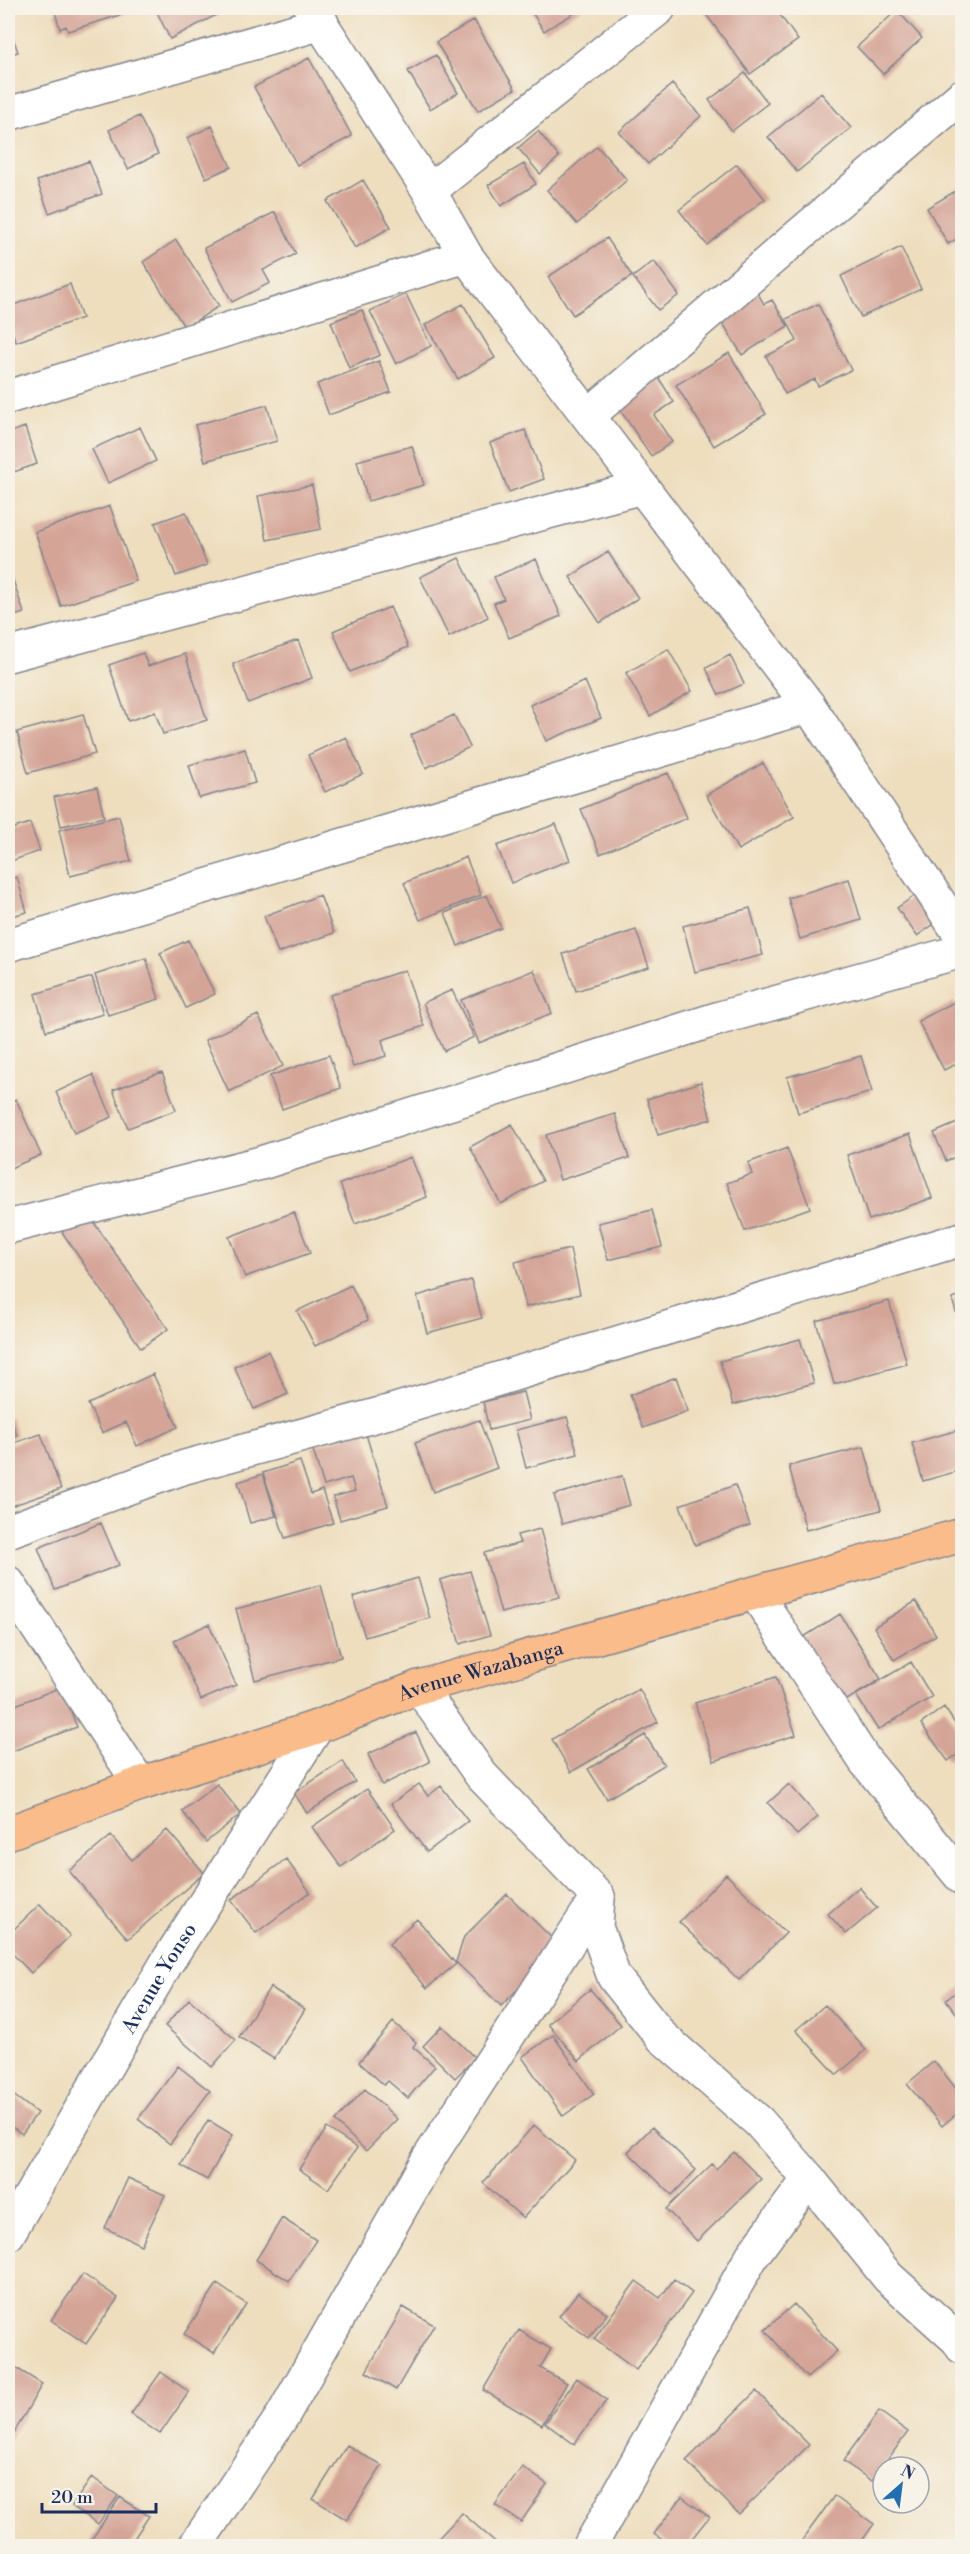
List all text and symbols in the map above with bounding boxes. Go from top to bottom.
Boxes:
street label: Avenue Wazabanga [394,1636,567,1708]
street label: Avenue Yonso [116,1919,203,2039]
north arrow [871,2455,931,2515]
text: N [897,2461,918,2485]
scale bar [42,2476,156,2514]
text: 20 m [51,2486,93,2509]

